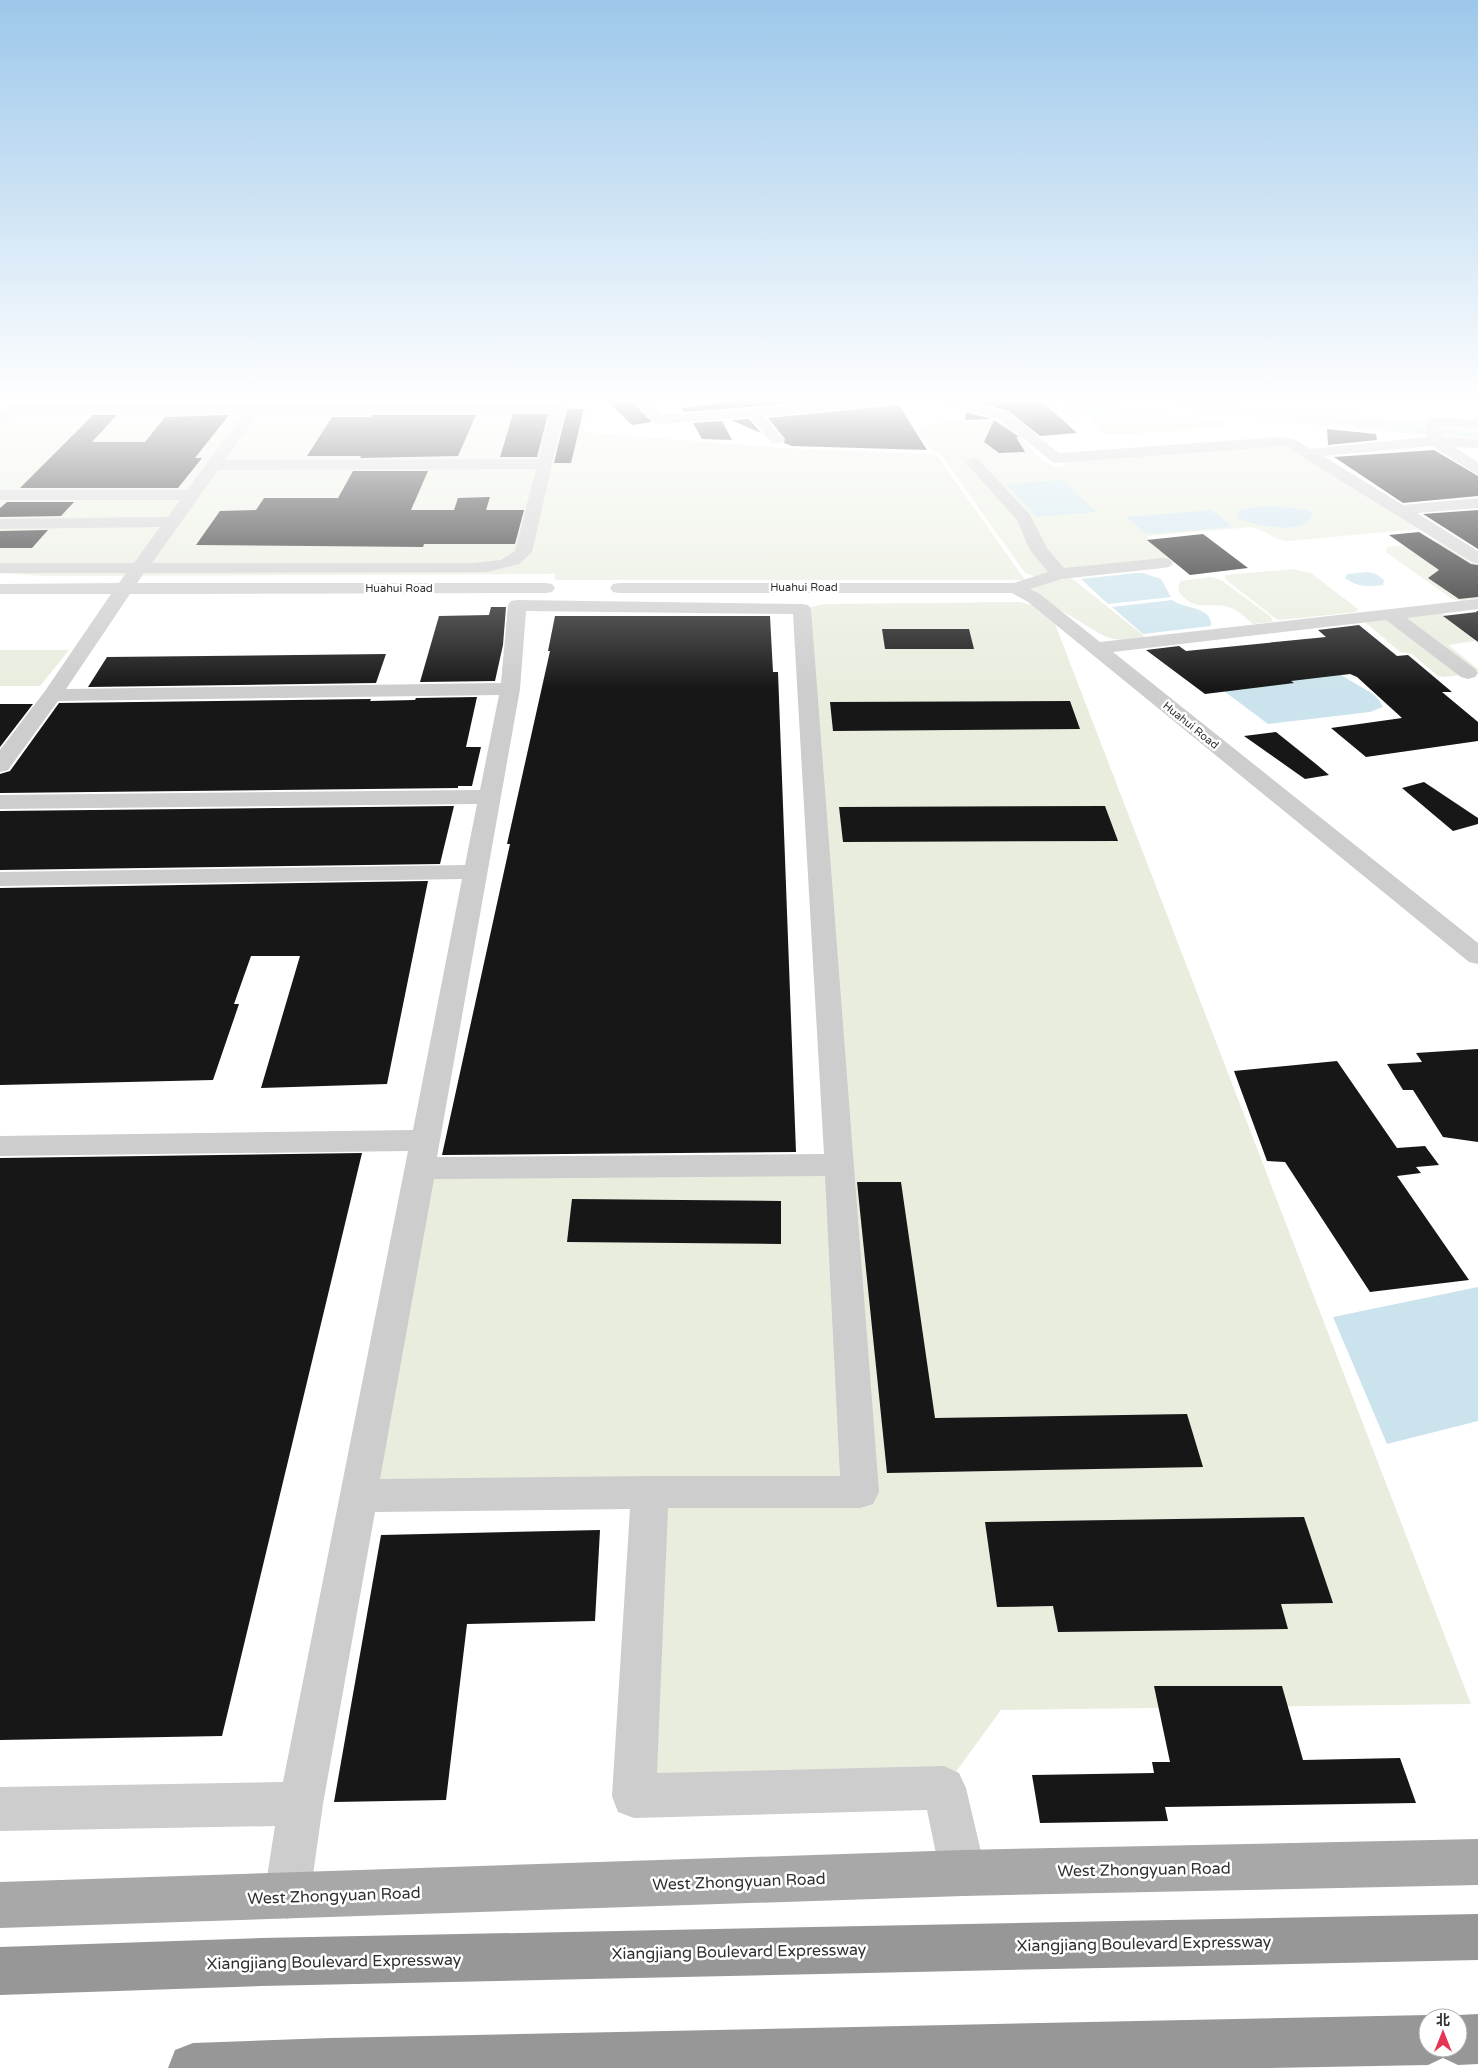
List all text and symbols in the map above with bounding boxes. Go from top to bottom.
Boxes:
street label: Huahui Road [770,581,838,594]
street label: Huahui Road [365,582,433,595]
street label: Huahui Road [1160,699,1221,752]
street label: West Zhongyuan Road [1057,1858,1231,1882]
street label: West Zhongyuan Road [652,1869,826,1895]
street label: West Zhongyuan Road [247,1883,421,1909]
street label: Xiangjiang Boulevard Expressway [1016,1932,1272,1956]
street label: Xiangjiang Boulevard Expressway [611,1940,867,1964]
street label: Xiangjiang Boulevard Expressway [206,1950,462,1974]
north arrow [1418,2008,1468,2058]
text: 北 [1436,2012,1450,2029]

